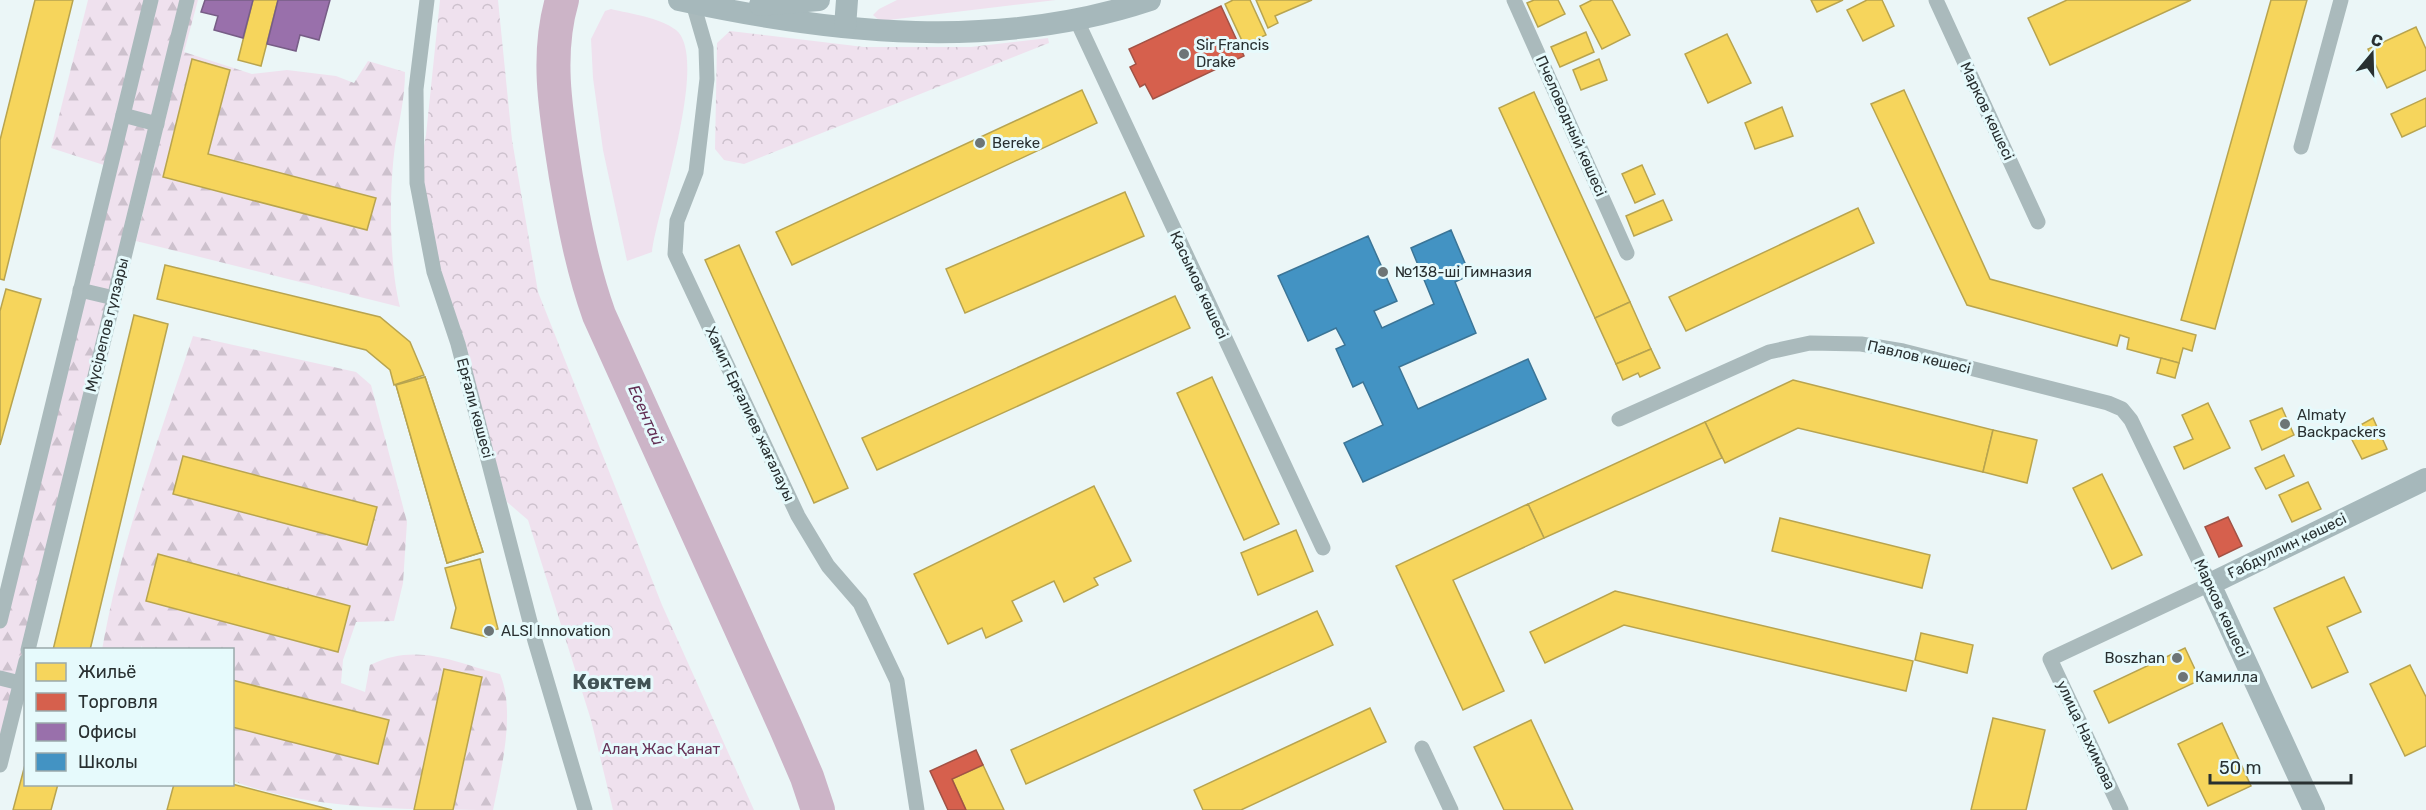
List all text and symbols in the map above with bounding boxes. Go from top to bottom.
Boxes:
north arrow [2342,24,2402,84]
text: С [2368,29,2385,51]
place label: Sir Francis Drake [1196,36,1269,71]
marker: Sir Francis Drake [1177,47,1191,61]
street label: Пчеловодный көшесі [1532,53,1610,199]
street label: Марков көшесі [1956,59,2018,163]
place label: Bereke [992,134,1040,152]
marker: Bereke [973,136,987,150]
street label: Қасымов көшесі [1166,228,1232,342]
street label: Мүсірепов гүлзары [82,256,132,394]
place label: №138-ші Гимназия [1395,263,1532,281]
marker: №138-ші Гимназия [1376,265,1390,279]
street label: Хамит Ерғалиев жағалауы [702,324,798,504]
street label: Павлов көшесі [1866,336,1972,378]
street label: Ерғали көшесі [453,356,497,460]
water label: Есентай [624,382,668,449]
place label: Almaty Backpackers [2297,406,2386,441]
marker: Almaty Backpackers [2278,417,2292,431]
street label: Ғабдуллин көшесі [2225,509,2349,583]
street label: Марков көшесі [2190,556,2252,660]
place label: ALSI Innovation [501,622,611,640]
marker: ALSI Innovation [482,624,496,638]
legend [24,648,234,786]
place label: Boszhan [2105,649,2165,667]
marker: Boszhan [2170,651,2184,665]
text: Жильё [78,661,136,683]
place label: Камилла [2195,668,2258,686]
district label: Көктем [572,669,652,694]
marker: Камилла [2176,670,2190,684]
street label: улица Нахимова [2053,677,2119,793]
text: Торговля [78,691,158,713]
text: Офисы [78,721,137,743]
park label: Алаң Жас Қанат [602,740,721,758]
scale bar [2210,747,2351,785]
text: Школы [78,751,138,773]
text: 50 m [2219,757,2262,779]

